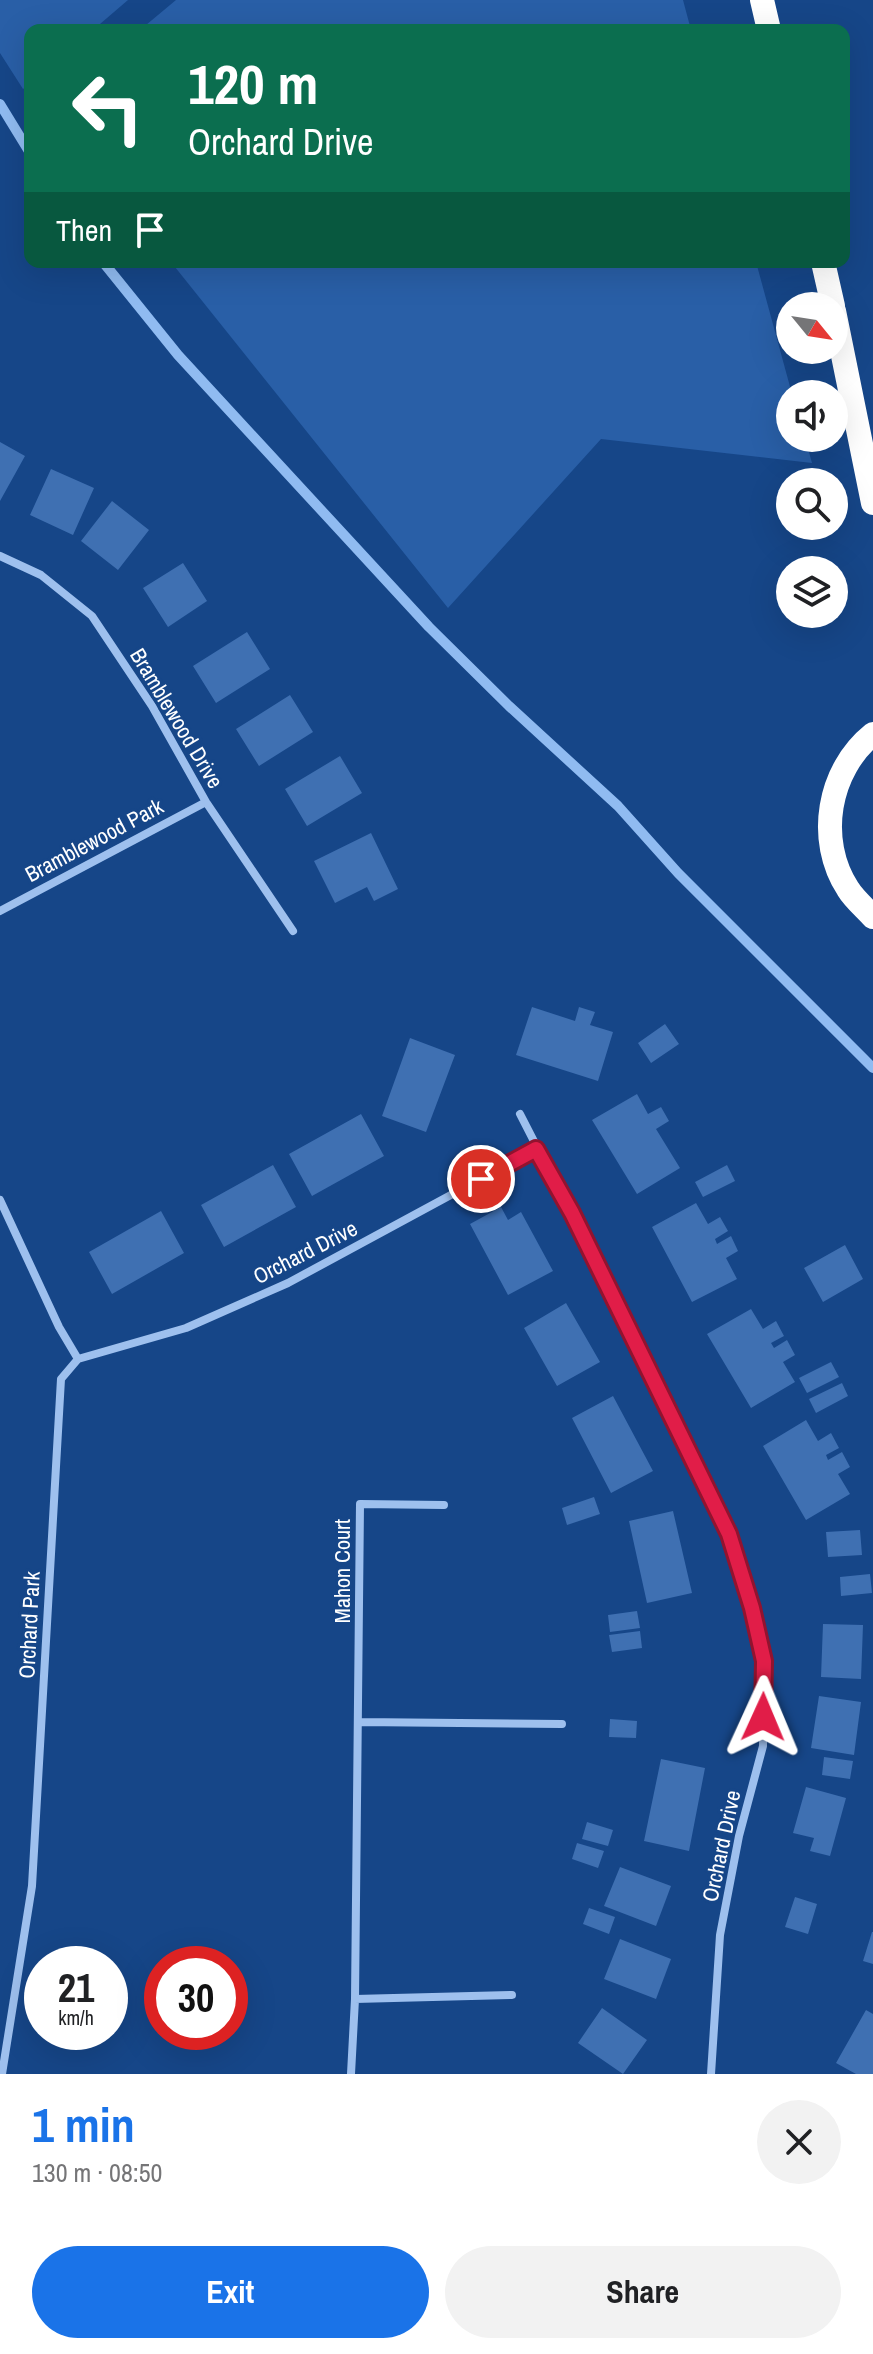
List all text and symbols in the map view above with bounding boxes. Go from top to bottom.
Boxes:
text: 120 m [188,46,318,121]
icon: left [56,56,160,160]
text: Orchard Drive [188,118,373,166]
icon: arrive [128,208,172,252]
text: Then [56,210,112,250]
north arrow [776,292,848,364]
map controls [776,292,848,628]
button: sound [776,380,848,452]
button: search [776,468,848,540]
button: layers [776,556,848,628]
street label: Bramblewood Drive [123,642,231,794]
street label: Bramblewood Park [20,791,169,889]
pin [447,1145,515,1213]
icon: arrive [459,1157,503,1201]
street label: Orchard Drive [248,1213,362,1291]
street label: Mahon Court [327,1519,357,1623]
street label: Orchard Park [11,1570,47,1679]
position arrow [721,1675,805,1759]
street label: Orchard Drive [695,1787,747,1905]
speed limit sign: 30 [144,1946,248,2050]
text: 21 [58,1961,94,2014]
text: km/h [58,2004,94,2031]
text: 1 min [32,2092,135,2157]
button: close [757,2100,841,2184]
text: 130 m · 08:50 [32,2155,162,2190]
button: Exit [32,2246,429,2338]
button: Share [445,2246,841,2338]

